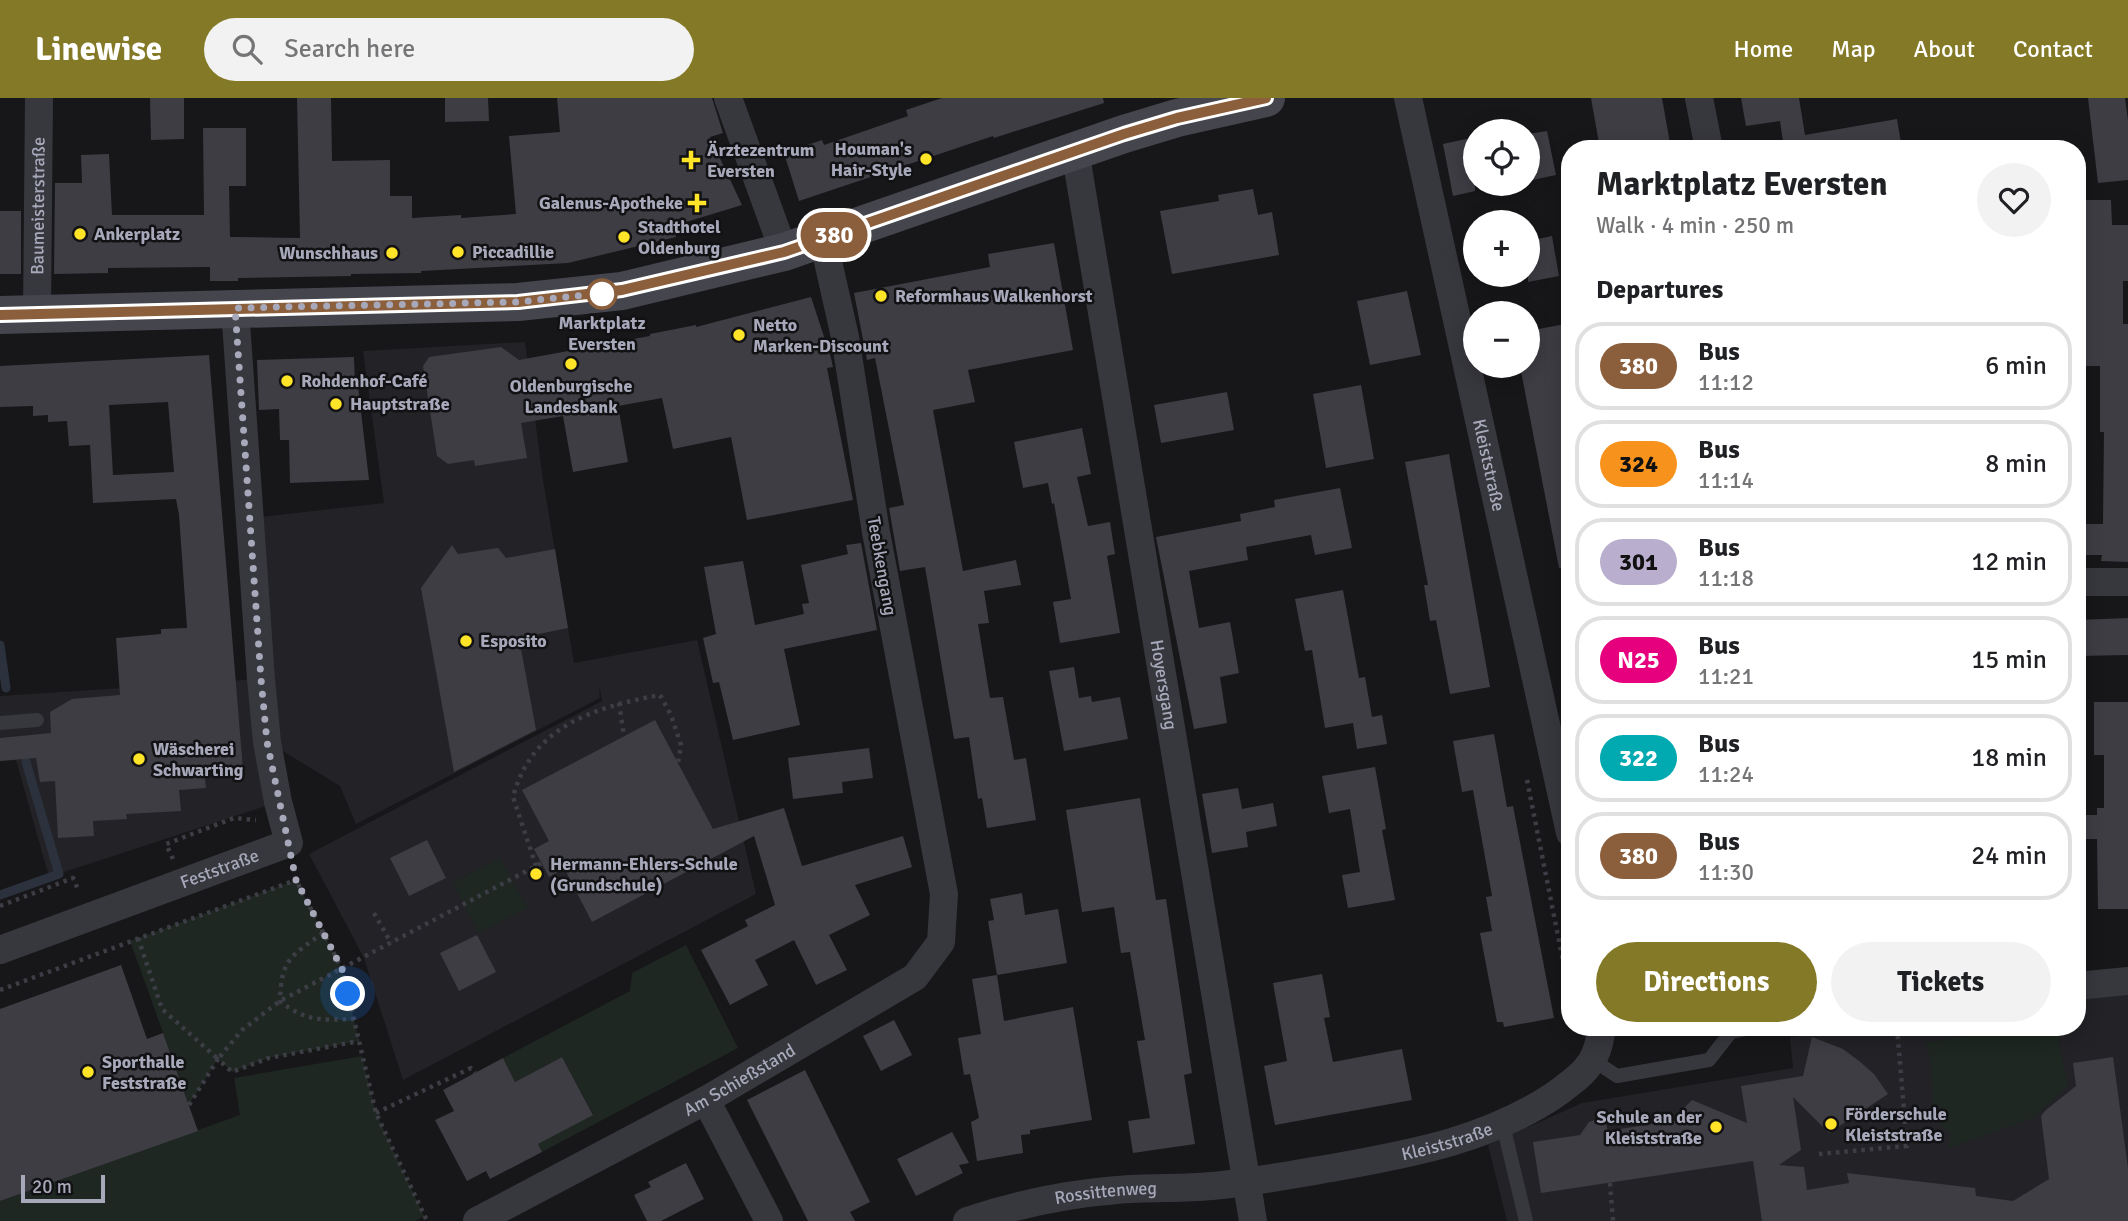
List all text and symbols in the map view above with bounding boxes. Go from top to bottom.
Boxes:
search box [204,18,694,81]
text: Linewise [35,29,162,70]
icon: search [228,30,266,68]
text: Search here [284,33,415,65]
text: Home [1733,34,1793,64]
text: Map [1831,34,1876,64]
text: About [1914,34,1975,64]
text: Contact [2013,34,2093,64]
map controls [1463,119,1540,378]
button: locate [1463,119,1540,196]
street label: Baumeisterstraße [26,137,50,275]
place label: Houman's Hair-Style [831,138,912,181]
place label: Ärztezentrum Eversten [707,139,814,182]
marker: Ärztezentrum Eversten [681,150,701,170]
marker: Houman's Hair-Style [918,151,934,167]
button: heart [1977,163,2051,237]
text: Marktplatz Eversten [1596,164,1887,205]
place label: Galenus-Apotheke [539,192,683,214]
marker: Galenus-Apotheke [689,195,705,211]
button: + [1463,210,1540,287]
text: Walk · 4 min · 250 m [1596,211,1794,240]
line badge: 380 [794,212,874,258]
place label: Stadthotel Oldenburg [638,216,721,259]
text: 380 [815,220,853,250]
place label: Ankerplatz [94,223,180,245]
marker: Ankerplatz [72,226,88,242]
marker: Stadthotel Oldenburg [616,229,632,245]
place label: Piccadillie [472,241,554,263]
place label: Wunschhaus [279,242,378,264]
marker: Piccadillie [450,244,466,260]
marker: Wunschhaus [384,245,400,261]
text: Departures [1596,274,1723,306]
marker: Marktplatz Eversten [587,279,617,309]
place label: Reformhaus Walkenhorst [895,285,1093,307]
marker: Reformhaus Walkenhorst [873,288,889,304]
button: − [1463,301,1540,378]
place label: Marktplatz Eversten [558,312,646,355]
place label: Netto Marken-Discount [753,314,889,357]
marker: Netto Marken-Discount [731,327,747,343]
text: Bus [1698,336,1740,368]
text: 6 min [1985,350,2047,382]
text: 380 [1619,351,1658,381]
marker: Oldenburgische Landesbank [563,356,579,372]
text: 11:12 [1698,368,1754,397]
place label: Rohdenhof-Café [301,370,427,392]
marker: Rohdenhof-Café [279,373,295,389]
place label: Oldenburgische Landesbank [510,375,632,418]
place label: Hauptstraße [350,393,450,415]
marker: Hauptstraße [328,396,344,412]
street label: Kleiststraße [1468,417,1510,514]
text: Bus [1698,434,1740,466]
text: 8 min [1985,448,2047,480]
text: 324 [1619,449,1658,479]
text: 11:14 [1698,466,1754,495]
street label: Teebkengang [862,515,902,617]
text: Bus [1698,532,1740,564]
text: 12 min [1971,546,2047,578]
text: 301 [1619,547,1658,577]
text: 11:18 [1698,564,1754,593]
place label: Esposito [480,630,547,652]
text: Bus [1698,630,1740,662]
marker: Esposito [458,633,474,649]
street label: Hoyersgang [1146,638,1182,731]
text: 15 min [1971,644,2047,676]
text: N25 [1617,645,1660,675]
text: 11:21 [1698,662,1754,691]
text: Bus [1698,728,1740,760]
place label: Wäscherei Schwarting [153,738,244,781]
text: 18 min [1971,742,2047,774]
text: 322 [1619,743,1658,773]
marker: Wäscherei Schwarting [131,751,147,767]
text: 11:24 [1698,760,1754,789]
text: Bus [1698,826,1740,858]
text: 24 min [1971,840,2047,872]
text: 380 [1619,841,1658,871]
street label: Feststraße [177,844,262,893]
place label: Hermann-Ehlers-Schule (Grundschule) [550,853,738,896]
text: 11:30 [1698,858,1754,887]
marker: Hermann-Ehlers-Schule (Grundschule) [528,866,544,882]
button: Directions [1596,942,1817,1022]
button: Tickets [1831,942,2051,1022]
your location [330,976,365,1011]
street label: Am Schießstand [680,1039,799,1121]
place label: Sporthalle Feststraße [102,1051,186,1094]
marker: Sporthalle Feststraße [80,1064,96,1080]
place label: Förderschule Kleiststraße [1845,1103,1947,1146]
place label: Schule an der Kleiststraße [1597,1106,1703,1149]
marker: Förderschule Kleiststraße [1823,1116,1839,1132]
street label: Kleiststraße [1399,1118,1496,1165]
marker: Schule an der Kleiststraße [1708,1119,1724,1135]
scale bar [21,1172,105,1204]
text: 20 m [32,1175,72,1199]
street label: Rossittenweg [1053,1177,1157,1209]

